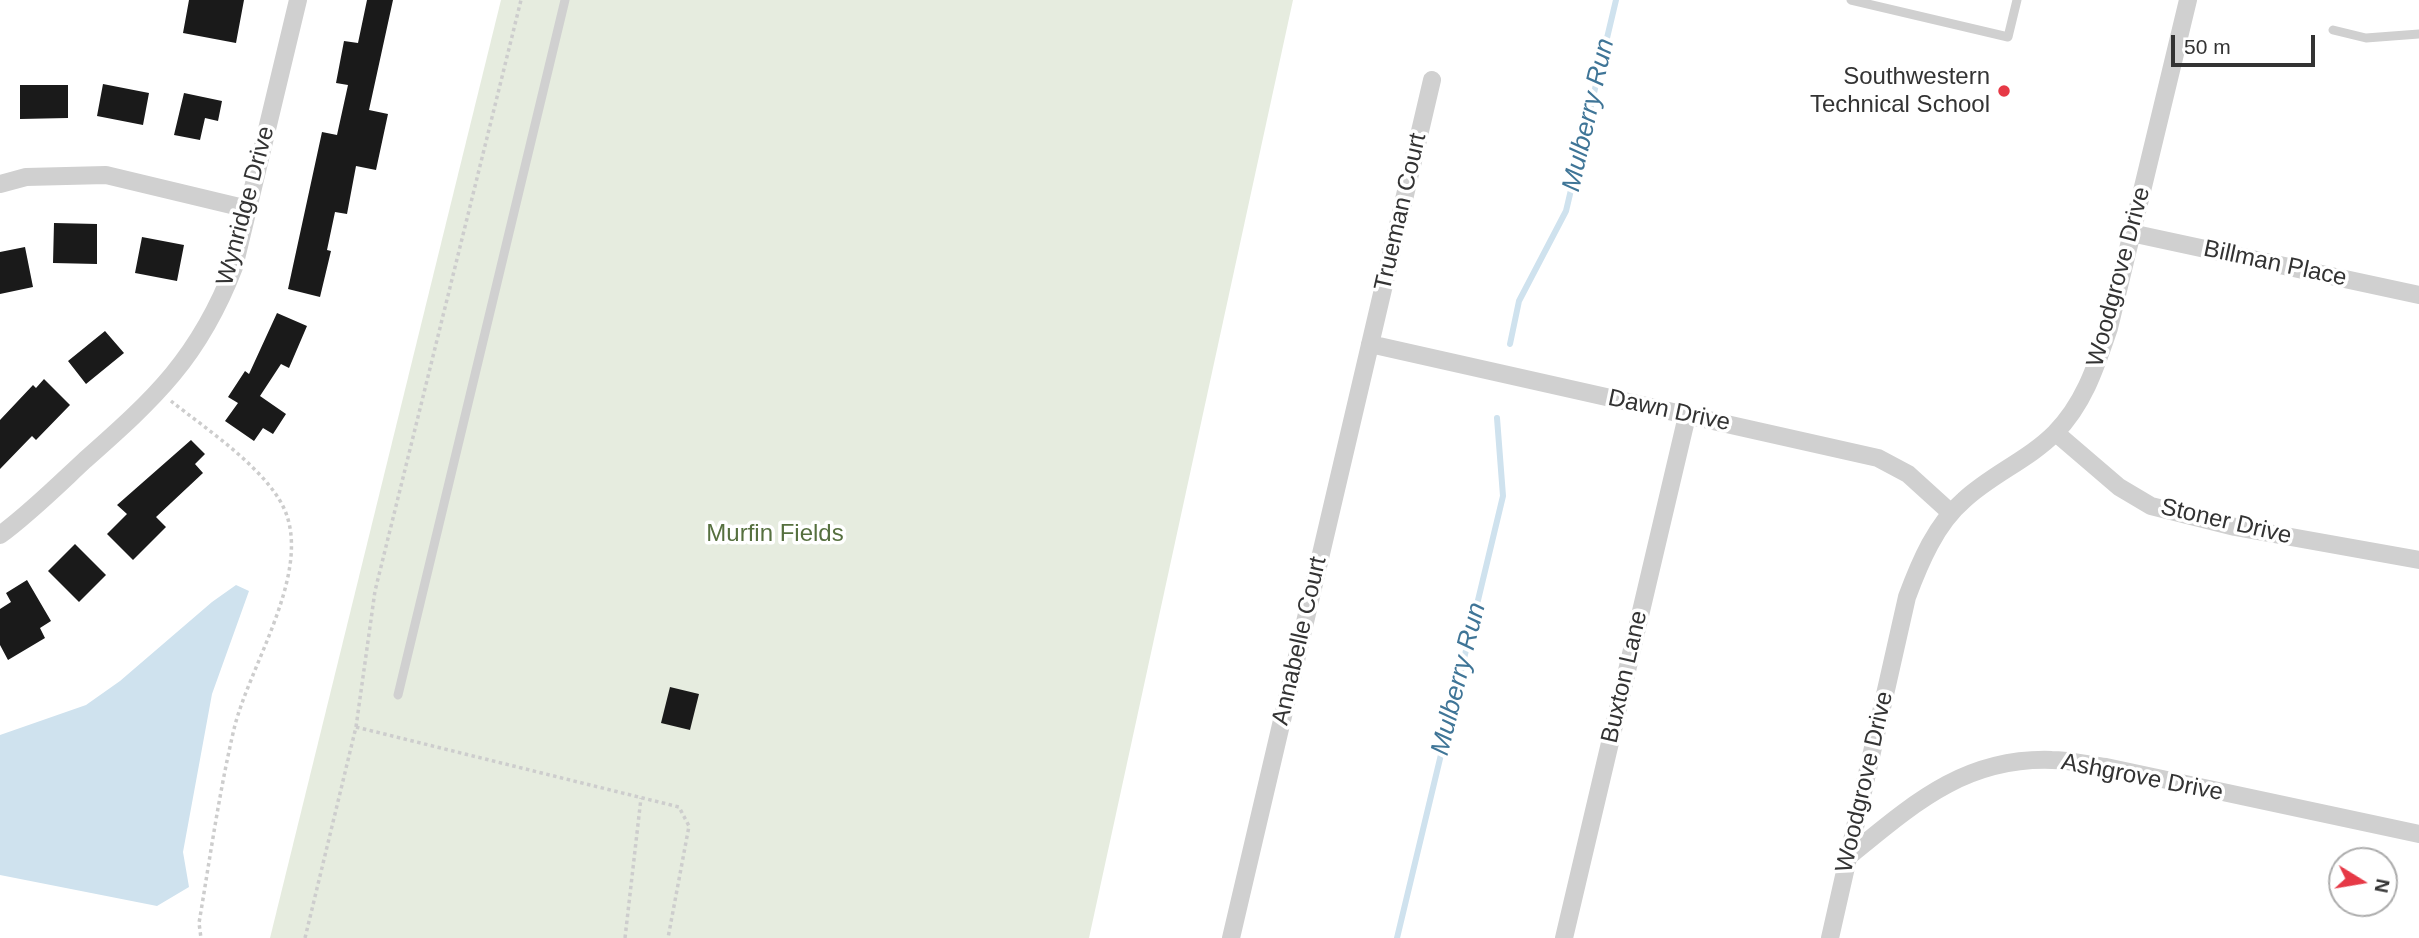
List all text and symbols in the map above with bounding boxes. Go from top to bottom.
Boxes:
scale bar [2174,21,2318,65]
water label: Mulberry Run [1556,35,1622,195]
text: 50 m [2184,35,2231,58]
place label: Southwestern Technical School [1810,63,1990,119]
marker: Southwestern Technical School [1996,83,2012,99]
street label: Wynridge Drive [211,123,281,289]
street label: Trueman Court [1369,131,1433,293]
street label: Woodgrove Drive [2081,184,2157,370]
street label: Billman Place [2201,235,2349,293]
street label: Dawn Drive [1605,384,1733,438]
street label: Stoner Drive [2158,493,2294,551]
park label: Murfin Fields [706,520,844,548]
street label: Annabelle Court [1267,554,1333,728]
water label: Mulberry Run [1425,600,1493,758]
street label: Buxton Lane [1596,608,1654,746]
street label: Woodgrove Drive [1830,689,1900,875]
street label: Ashgrove Drive [2059,748,2225,808]
north arrow [2328,847,2398,917]
text: N [2371,877,2394,894]

